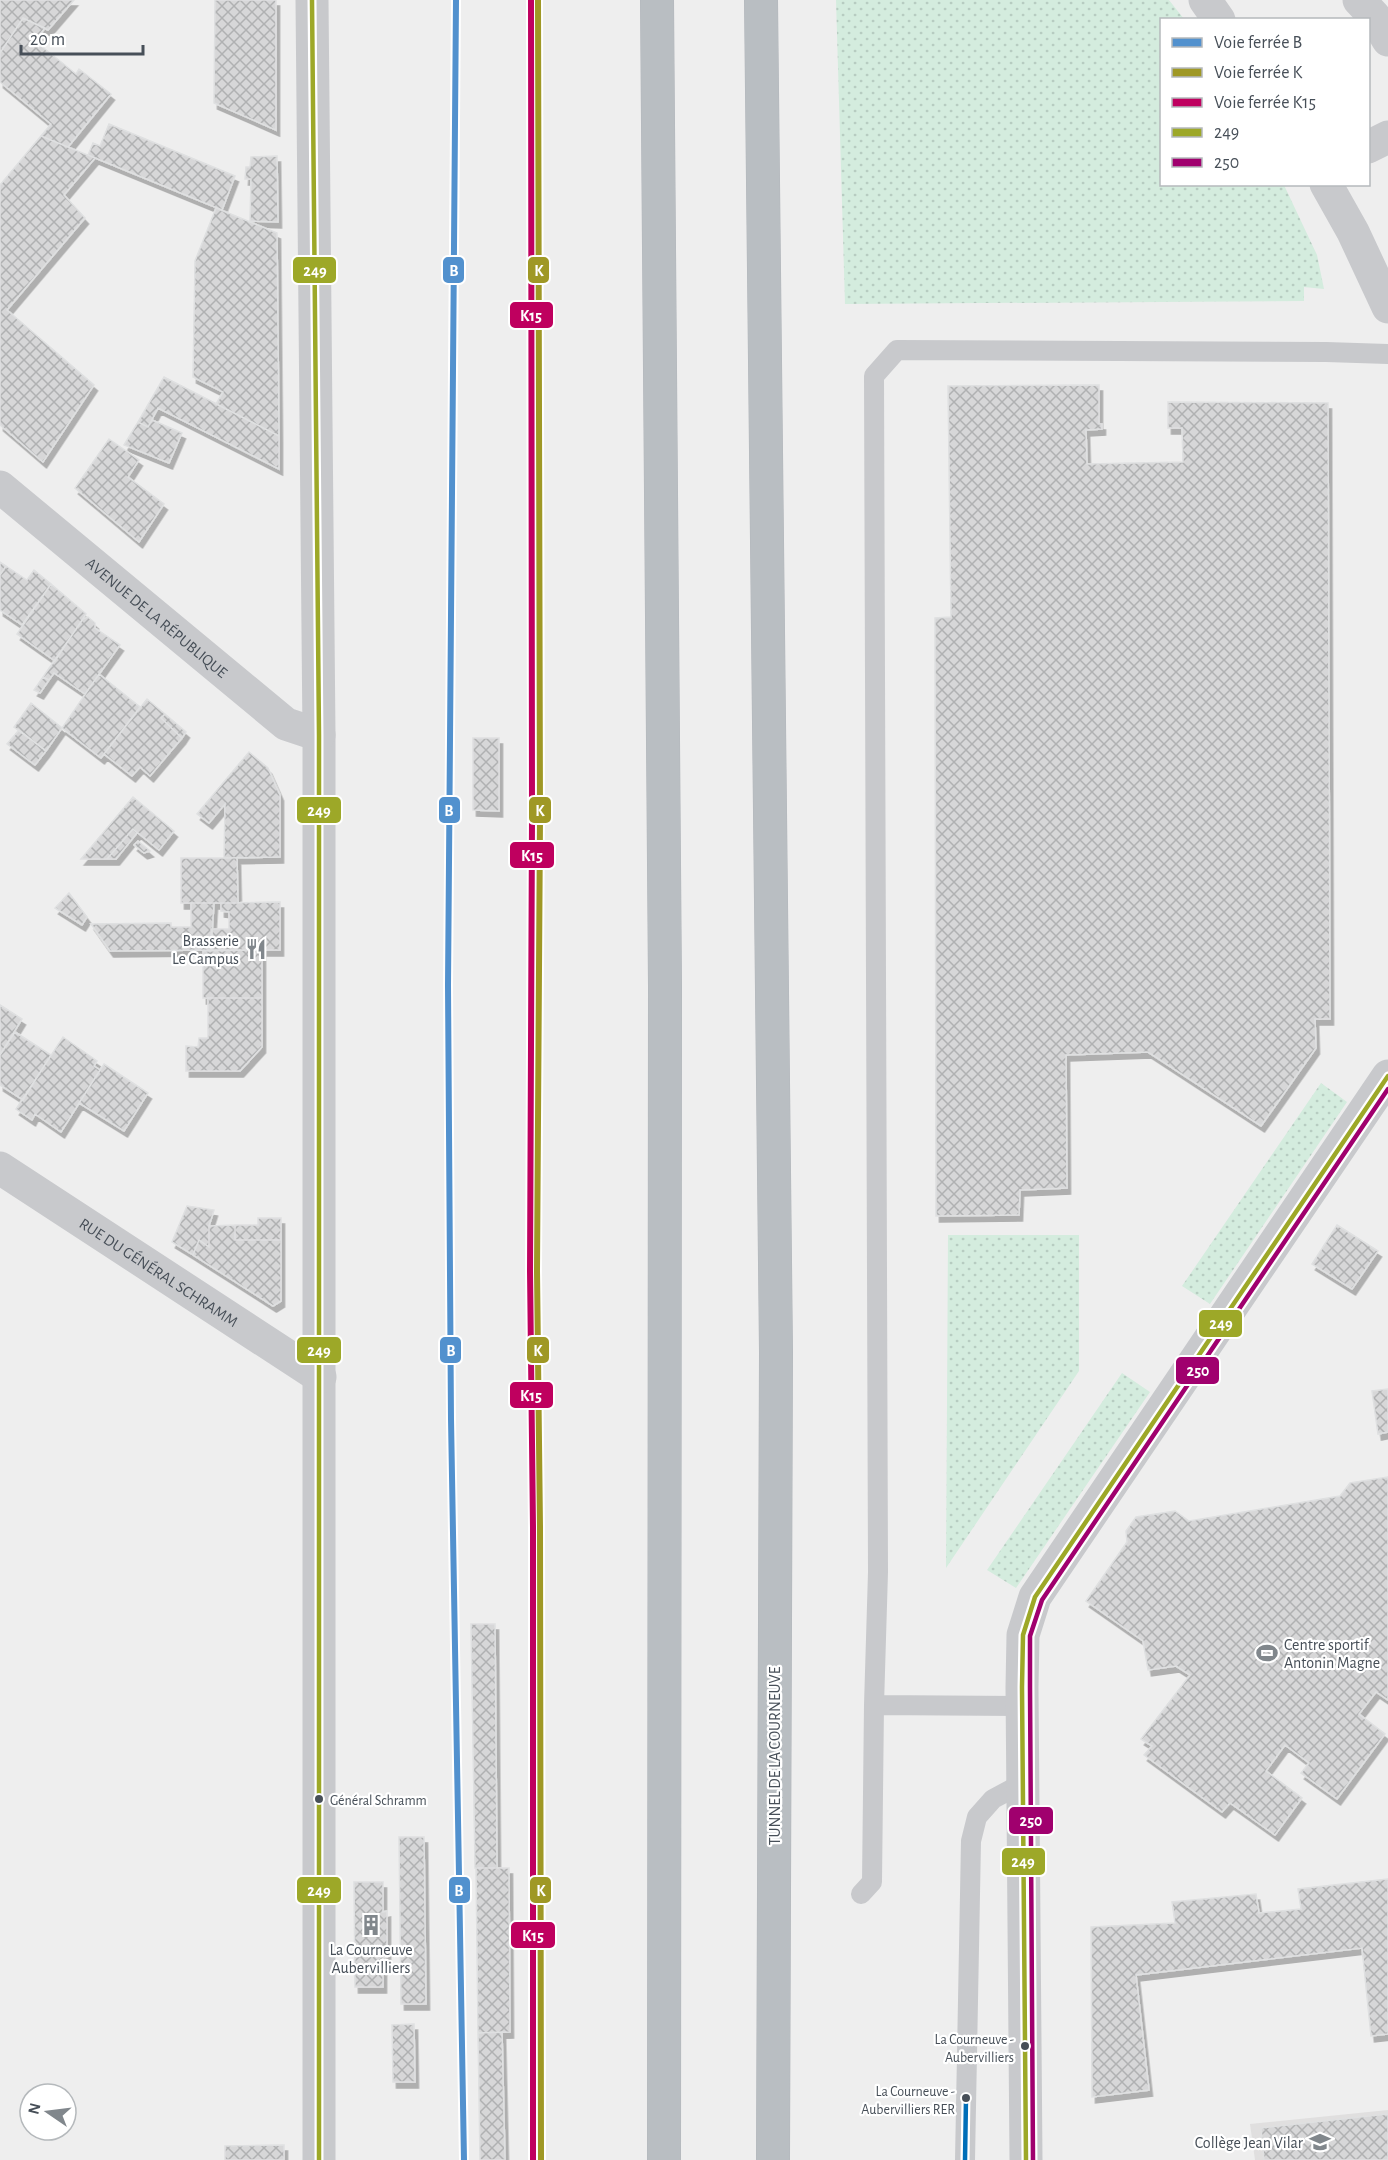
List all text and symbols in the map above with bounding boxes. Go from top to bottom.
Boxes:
scale bar [21,18,142,56]
legend [1160,18,1370,186]
text: 20 m [30,31,65,49]
text: Voie ferrée B [1214,34,1302,52]
text: Voie ferrée K [1214,64,1302,82]
text: Voie ferrée K15 [1214,94,1316,112]
text: 249 [1214,124,1239,142]
text: 250 [1214,154,1239,172]
line badge: 249 [292,256,337,284]
line badge: B [442,256,465,284]
line badge: K [527,256,550,284]
text: 249 [303,263,327,279]
text: B [449,263,459,279]
text: K [534,263,544,279]
line badge: K15 [509,301,554,329]
text: K15 [520,308,542,324]
street label: AVENUE DE LA RÉPUBLIQUE [83,555,230,681]
line badge: 249 [296,796,342,824]
line badge: B [438,796,461,824]
line badge: K [528,796,552,824]
text: 249 [307,803,331,819]
text: B [444,803,454,819]
text: K [535,803,545,819]
line badge: K15 [509,841,555,869]
text: K15 [521,848,543,864]
place label: Brasserie Le Campus [172,933,239,967]
restaurant icon: Brasserie Le Campus [244,937,268,961]
street label: RUE DU GÉNÉRAL SCHRAMM [76,1215,241,1330]
line badge: 249 [1198,1309,1243,1338]
text: 249 [1209,1316,1233,1332]
line badge: 249 [296,1336,342,1364]
line badge: B [439,1336,462,1364]
line badge: K [526,1336,550,1364]
text: 249 [307,1343,331,1359]
text: B [446,1343,456,1359]
text: K [533,1343,543,1359]
line badge: 250 [1175,1356,1220,1385]
text: 250 [1187,1363,1209,1379]
line badge: K15 [509,1381,554,1409]
text: K15 [520,1388,542,1404]
place label: Centre sportif Antonin Magne [1284,1637,1380,1671]
sports icon: Centre sportif Antonin Magne [1255,1641,1279,1665]
street label: TUNNEL DE LA COURNEUVE [767,1666,783,1845]
marker: Général Schramm [313,1793,325,1805]
place label: Général Schramm [330,1794,427,1808]
line badge: 250 [1008,1806,1054,1835]
text: 250 [1020,1813,1042,1829]
line badge: 249 [1001,1847,1046,1876]
text: 249 [1011,1854,1035,1870]
line badge: 249 [296,1876,342,1904]
line badge: B [448,1876,471,1904]
line badge: K [529,1876,552,1904]
text: 249 [307,1883,331,1899]
text: B [454,1883,464,1899]
text: K [536,1883,546,1899]
building icon: La Courneuve Aubervilliers [359,1913,383,1937]
line badge: K15 [510,1921,556,1949]
text: K15 [522,1928,544,1944]
place label: La Courneuve Aubervilliers [329,1942,413,1976]
place label: La Courneuve - Aubervilliers [935,2033,1014,2065]
marker: La Courneuve - Aubervilliers [1019,2040,1031,2052]
north arrow [18,2082,78,2142]
place label: La Courneuve - Aubervilliers RER [861,2085,955,2117]
marker: La Courneuve - Aubervilliers RER [960,2092,972,2104]
text: N [25,2101,44,2116]
school or university icon: Collège Jean Vilar [1308,2130,1332,2154]
place label: Collège Jean Vilar [1195,2135,1304,2151]

